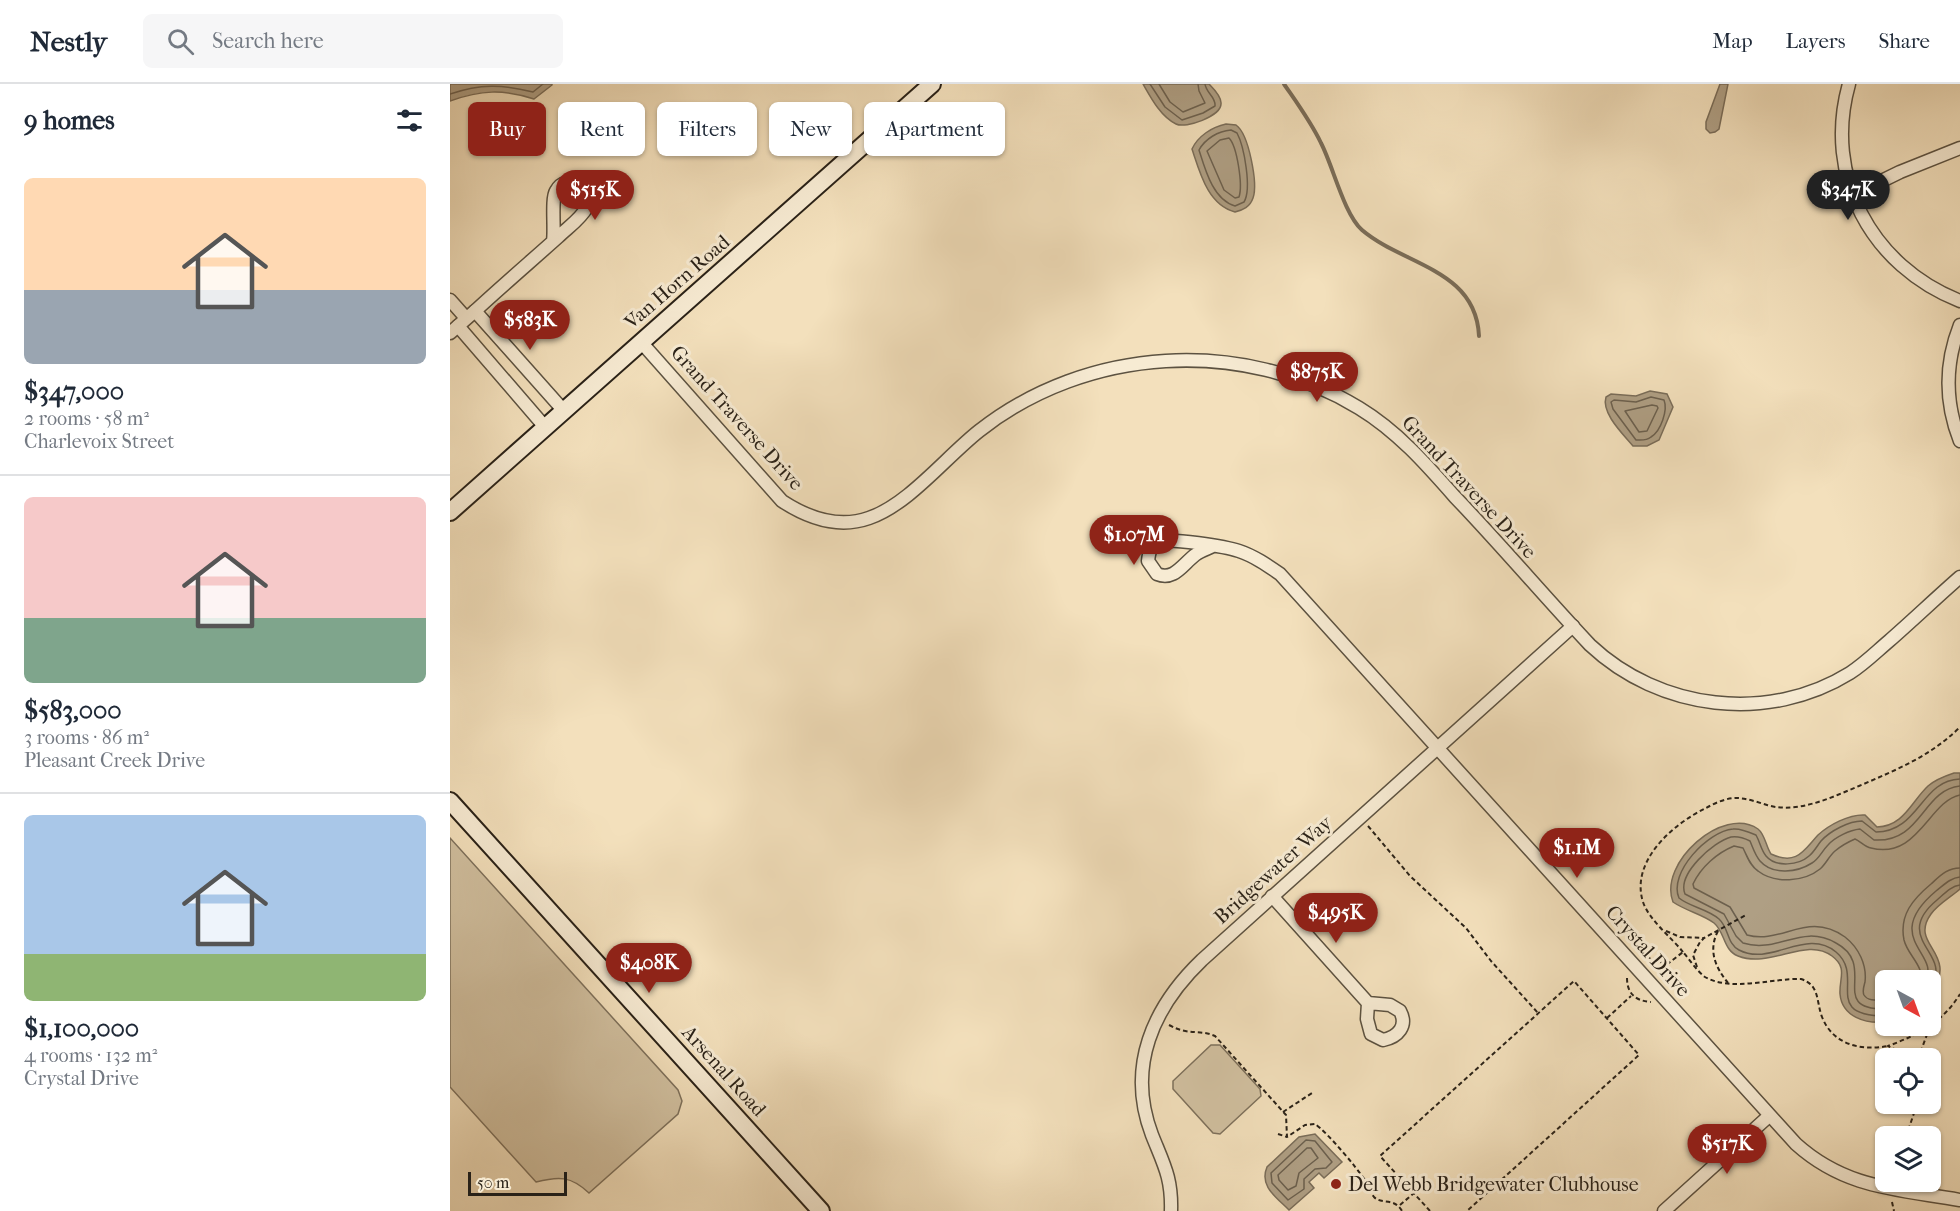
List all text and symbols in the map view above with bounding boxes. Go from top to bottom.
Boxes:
search box [143,14,563,68]
text: Nestly [30,25,107,58]
icon: search [164,25,197,58]
text: Search here [212,28,324,54]
text: Map [1712,29,1753,53]
text: Layers [1786,29,1845,53]
text: Share [1878,29,1930,53]
chip: Buy [468,102,546,156]
chip: Rent [558,102,645,156]
chip: Filters [657,102,757,156]
chip: New [769,102,852,156]
chip: Apartment [864,102,1005,156]
icon: filters [393,104,426,137]
text: 9 homes [24,105,115,136]
pin: $515K [553,170,637,221]
pin: $347K [1806,170,1890,221]
text: $515K [570,178,620,201]
text: $347K [1821,178,1875,201]
icon: home [171,217,279,325]
street label: Van Horn Road [619,229,735,334]
pin: $583K [488,300,572,351]
text: $583K [504,308,556,331]
street label: Grand Traverse Drive [666,341,808,495]
pin: $875K [1275,352,1359,403]
text: $875K [1290,360,1344,383]
text: $347,000 [24,376,124,407]
text: 2 rooms · 58 m² [24,407,149,430]
street label: Grand Traverse Drive [1397,411,1541,563]
text: Charlevoix Street [24,430,174,453]
pin: $1.07M [1085,515,1183,566]
text: $1.07M [1104,523,1164,546]
icon: home [171,536,279,644]
text: $583,000 [24,695,122,726]
text: 3 rooms · 86 m² [24,726,149,749]
text: Pleasant Creek Drive [24,749,205,772]
street label: Bridgewater Way [1210,810,1337,929]
pin: $1.1M [1535,828,1619,879]
text: $1.1M [1553,836,1601,859]
icon: home [171,854,279,962]
pin: $495K [1294,893,1378,944]
text: $495K [1308,901,1364,924]
street label: Crystal Drive [1601,901,1695,1001]
pin: $408K [607,943,691,994]
text: $408K [620,951,678,974]
north arrow [1875,970,1941,1036]
map controls [1875,970,1941,1192]
text: $1,100,000 [24,1013,139,1044]
street label: Arsenal Road [677,1020,771,1122]
text: 4 rooms · 132 m² [24,1044,157,1067]
button: locate [1875,1048,1941,1114]
text: Crystal Drive [24,1067,139,1090]
pin: $517K [1685,1124,1769,1175]
button: layers [1875,1126,1941,1192]
text: $517K [1702,1132,1752,1155]
scale bar [468,1169,567,1196]
text: 50 m [477,1173,509,1192]
place label: Del Webb Bridgewater Clubhouse [1348,1173,1639,1196]
marker: Del Webb Bridgewater Clubhouse [1329,1177,1343,1191]

